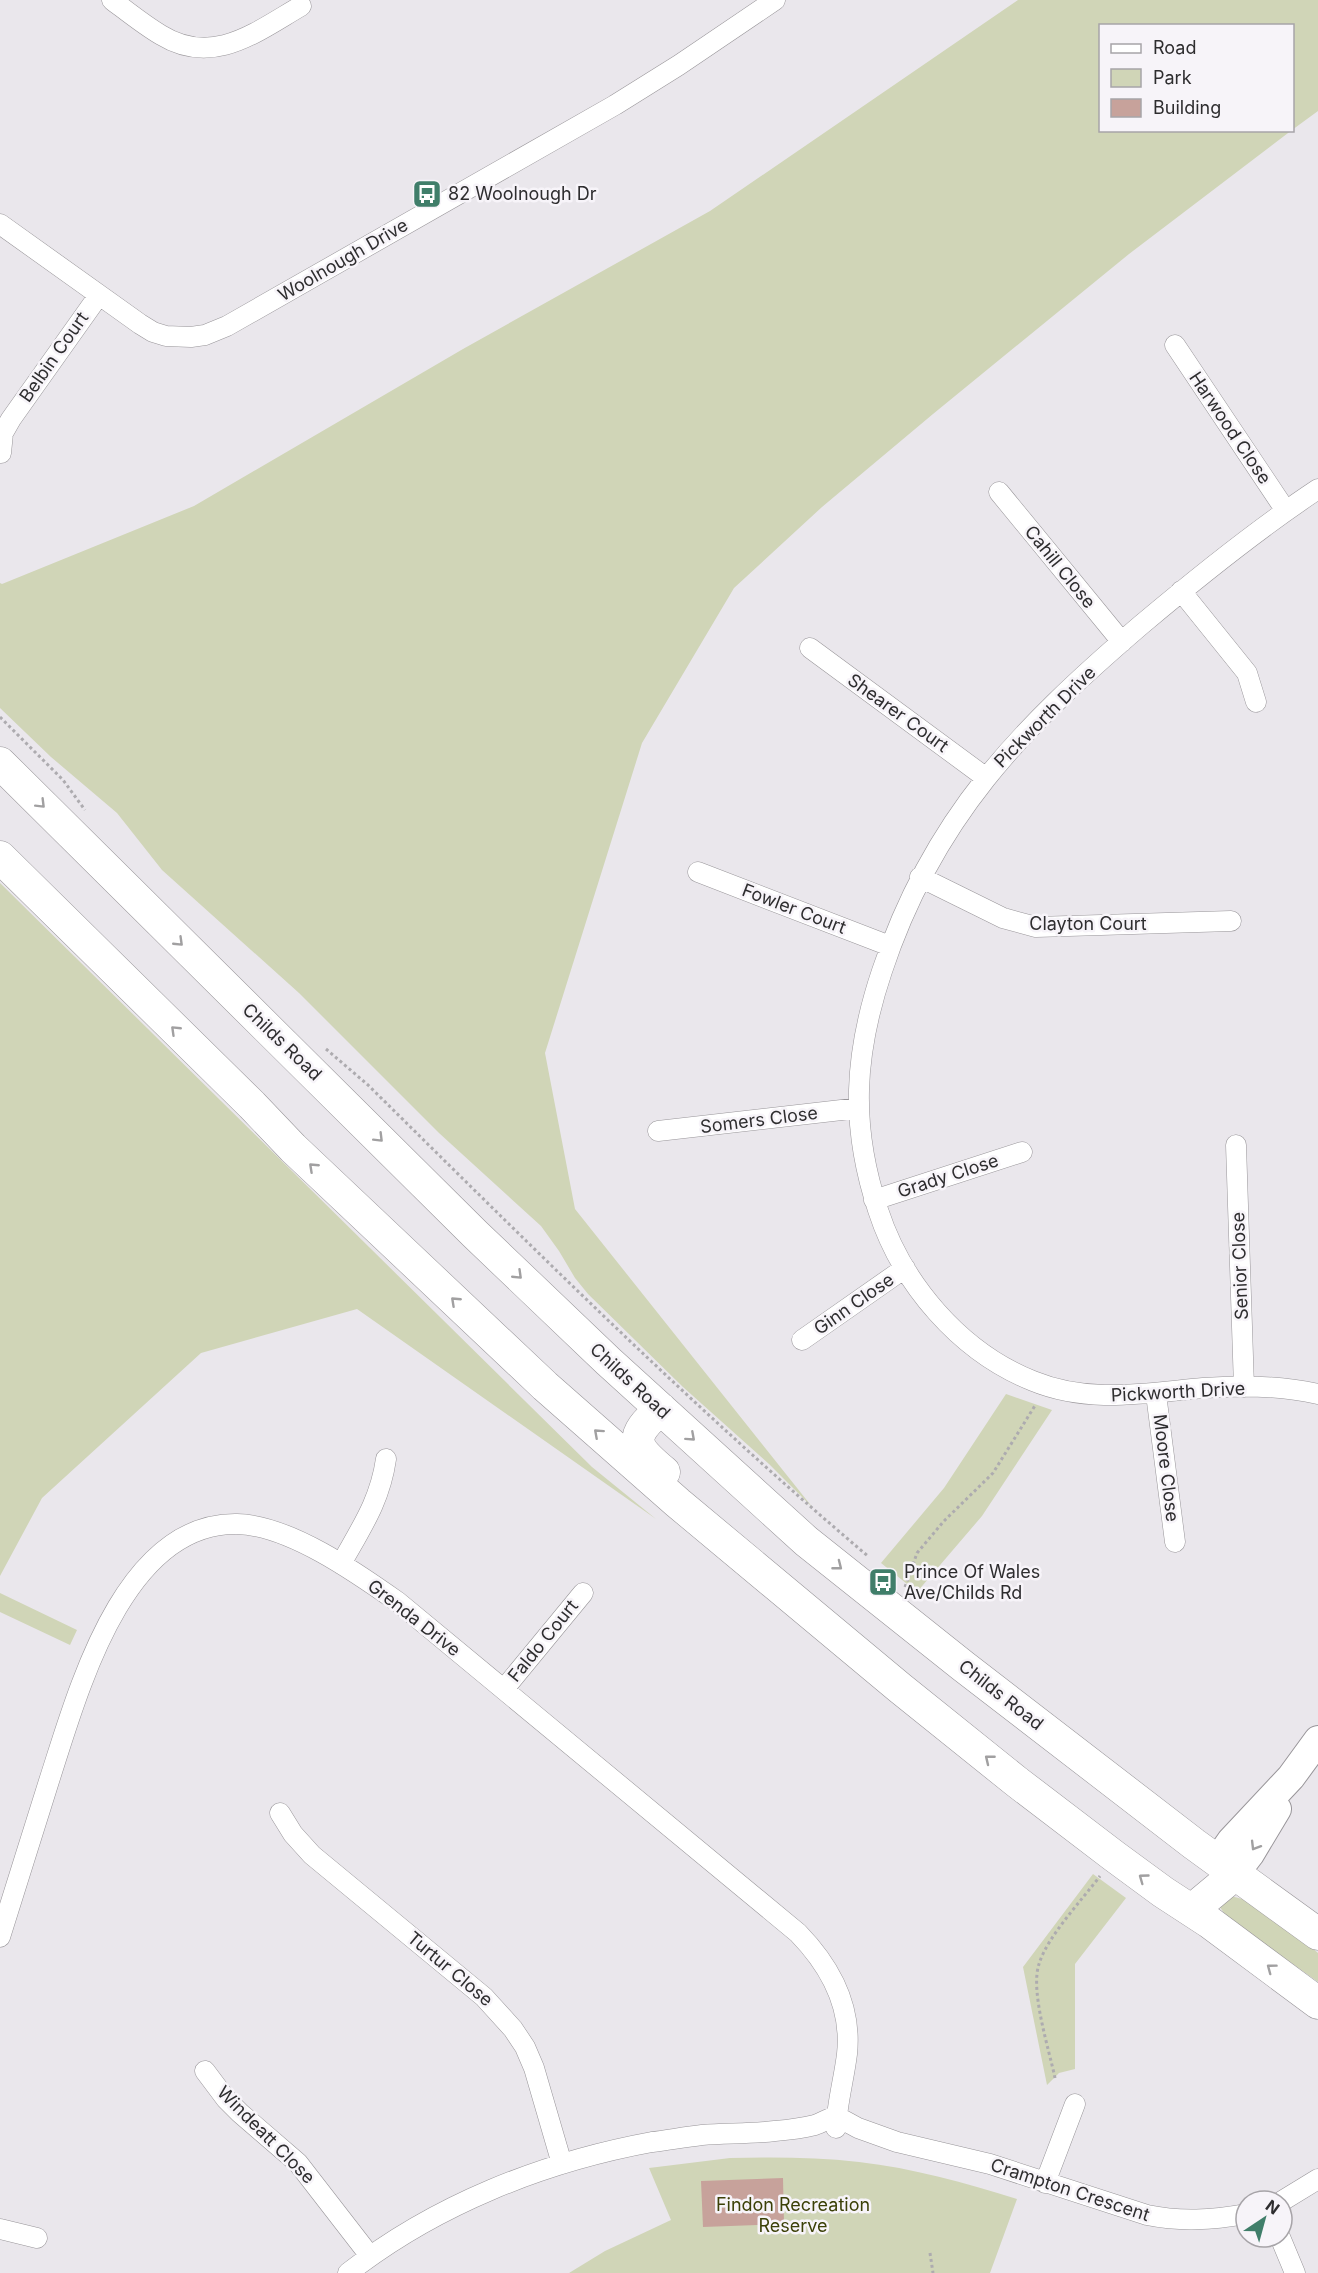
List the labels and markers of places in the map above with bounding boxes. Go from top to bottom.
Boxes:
bus stop icon: 82 Woolnough Dr [411,178,443,210]
place label: 82 Woolnough Dr [448,183,597,204]
place label: Prince Of Wales Ave/Childs Rd [904,1561,1040,1603]
bus stop icon: Prince Of Wales Ave/Childs Rd [867,1566,899,1598]

